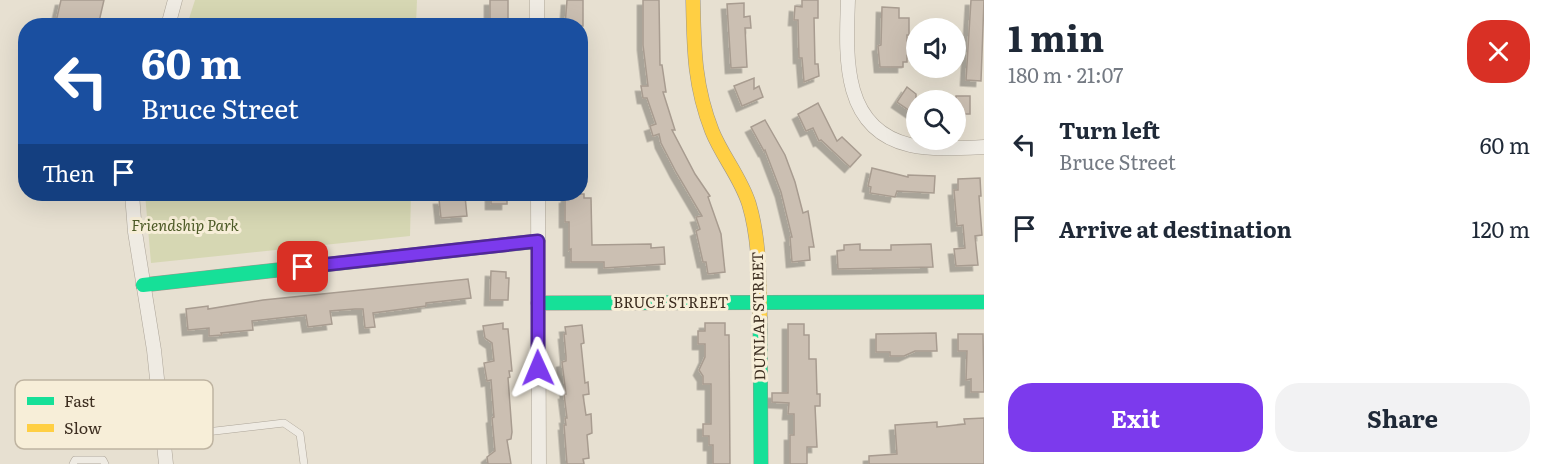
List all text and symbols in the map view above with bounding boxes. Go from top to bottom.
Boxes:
text: 1 min [1008,10,1104,63]
map controls [906,18,966,150]
button: sound [906,18,966,78]
button: close [1467,20,1530,83]
text: 60 m [141,30,242,92]
icon: left [42,42,120,120]
text: 180 m · 21:07 [1008,59,1123,89]
text: Bruce Street [141,87,299,127]
button: search [906,90,966,150]
text: Turn left [1059,113,1160,146]
icon: left [1008,128,1041,161]
text: 60 m [1480,128,1530,161]
text: Bruce Street [1059,146,1176,176]
text: Then [42,156,95,189]
icon: arrive [107,156,140,189]
icon: arrive [1008,212,1041,245]
text: Arrive at destination [1059,212,1292,245]
text: 120 m [1471,212,1530,245]
park label: Friendship Park [131,213,240,236]
pin [277,241,328,292]
icon: arrive [286,250,319,283]
street label: DUNLAP STREET [745,251,770,381]
street label: BRUCE STREET [613,290,729,313]
position arrow [506,336,570,400]
legend [15,380,213,449]
button: Exit [1008,383,1263,452]
button: Share [1275,383,1530,452]
text: Fast [64,388,96,412]
text: Slow [64,415,102,439]

